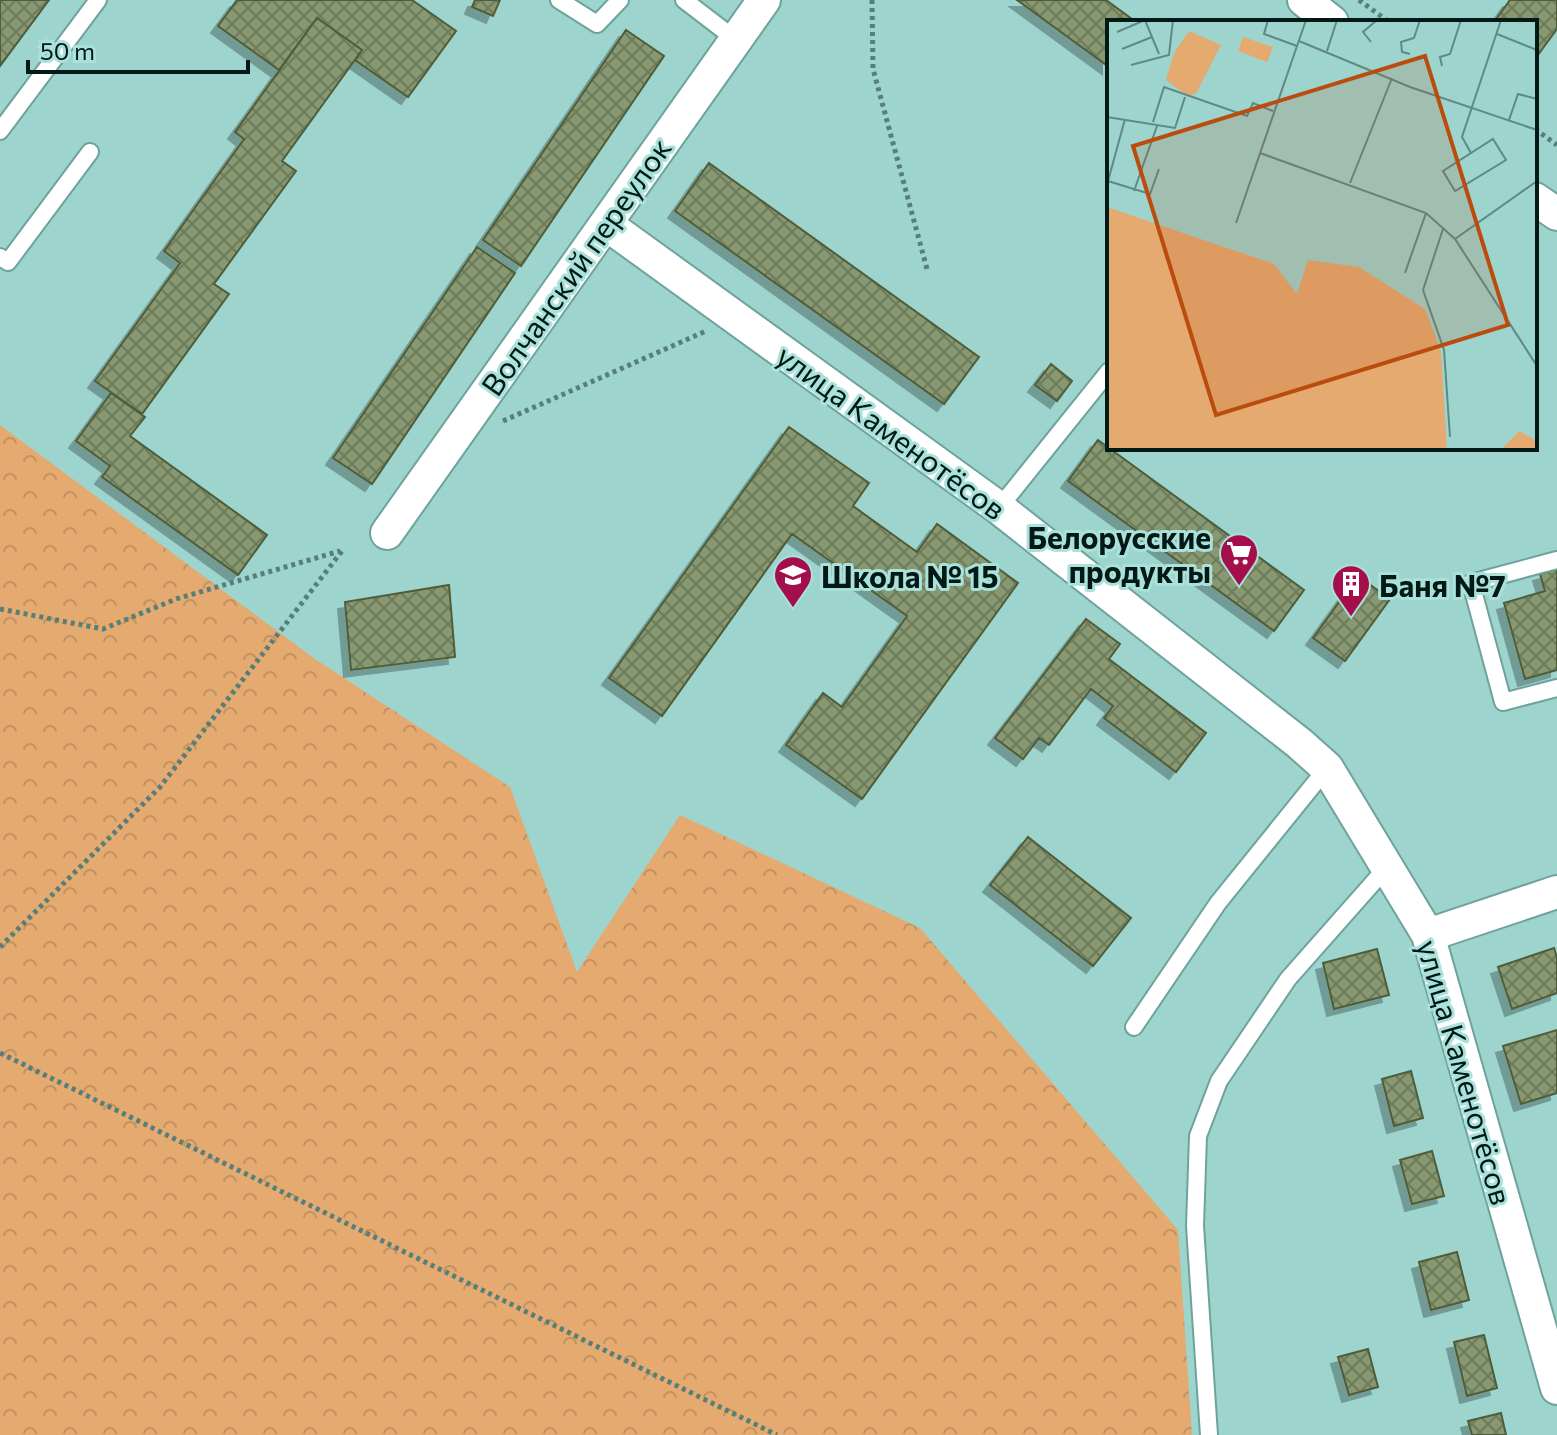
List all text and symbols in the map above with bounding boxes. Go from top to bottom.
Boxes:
inset map [1107,20,1537,450]
scale bar [28,24,248,74]
text: 50 m [40,36,95,65]
street label: Волчанский переулок [472,130,678,402]
street label: улица Каменотёсов [770,336,1014,526]
place label: Белорусские продукты [1027,518,1211,589]
supermarket icon: Белорусские продукты [1218,532,1260,587]
school or university icon: Школа № 15 [772,554,814,609]
place label: Школа № 15 [821,557,998,594]
building icon: Баня №7 [1330,563,1372,618]
place label: Баня №7 [1379,566,1506,603]
street label: улица Каменотёсов [1410,935,1522,1209]

